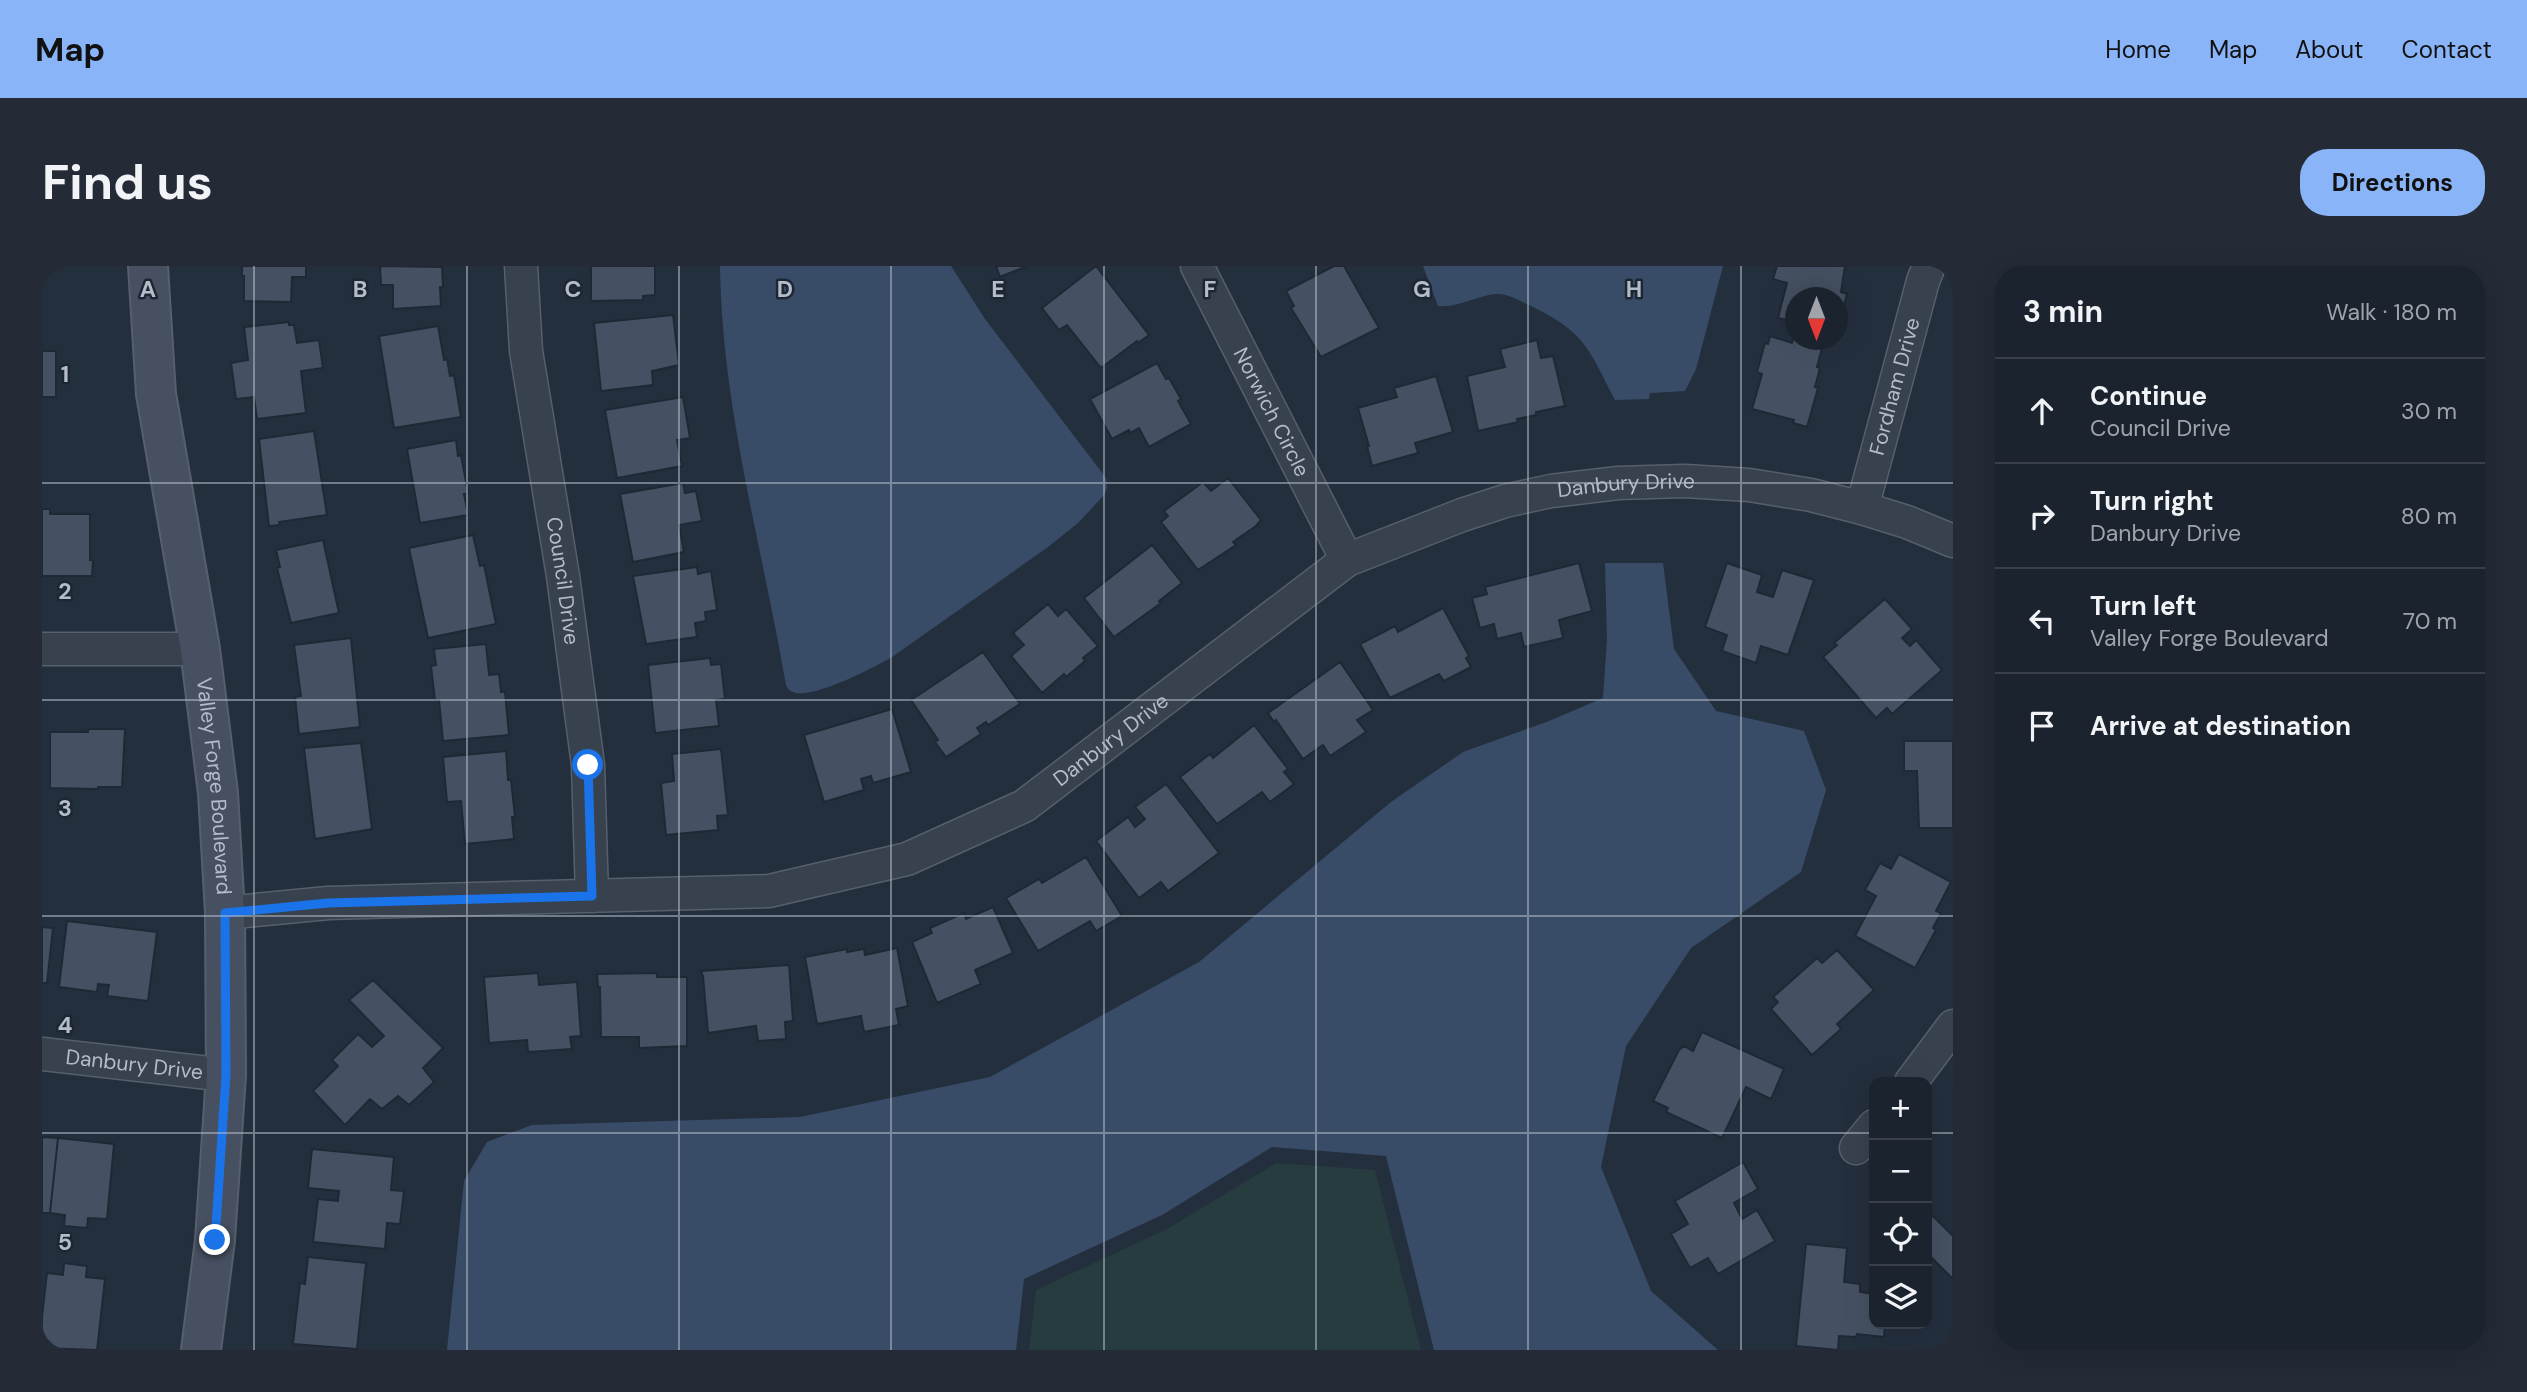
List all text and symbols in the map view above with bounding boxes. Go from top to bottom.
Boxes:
text: Map [35,28,105,71]
text: Home [2105,34,2171,65]
text: Map [2209,34,2257,65]
text: About [2295,34,2364,65]
text: Contact [2402,34,2492,65]
button: Directions [2300,149,2485,216]
text: Find us [42,150,213,214]
text: A [140,274,156,304]
text: B [353,274,367,304]
text: C [565,274,581,304]
text: D [777,274,793,304]
text: E [991,274,1005,304]
text: F [1204,274,1217,304]
text: G [1413,274,1431,304]
text: H [1626,274,1642,304]
north arrow [1785,287,1848,350]
text: 3 min [2023,292,2103,331]
text: Walk · 180 m [2326,297,2457,327]
street label: Fordham Drive [1863,314,1927,458]
street label: Norwich Circle [1227,343,1316,482]
text: 1 [61,359,69,389]
text: Continue [2090,379,2207,413]
icon: ahead [2023,392,2061,430]
text: 30 m [2401,396,2457,426]
text: Council Drive [2090,413,2231,443]
street label: Danbury Drive [1556,467,1696,504]
text: Turn right [2090,484,2214,518]
icon: right [2023,497,2061,535]
text: 80 m [2401,501,2457,531]
street label: Council Drive [540,515,586,646]
text: Danbury Drive [2090,518,2241,548]
text: 2 [58,576,72,606]
text: Turn left [2090,589,2197,623]
icon: left [2023,602,2061,640]
text: 70 m [2403,606,2457,636]
text: Valley Forge Boulevard [2090,623,2329,653]
street label: Valley Forge Boulevard [190,676,238,896]
street label: Danbury Drive [1048,687,1174,793]
icon: arrive [2023,707,2061,745]
text: Arrive at destination [2090,709,2351,743]
route start [572,749,603,780]
text: 3 [58,793,72,823]
text: 4 [58,1010,73,1040]
street label: Danbury Drive [64,1043,205,1086]
map controls [1869,1077,1932,1329]
button: + [1869,1077,1932,1140]
button: − [1869,1140,1932,1203]
button: locate [1869,1203,1932,1266]
route end [199,1224,230,1255]
text: 5 [58,1227,72,1257]
button: layers [1869,1266,1932,1329]

